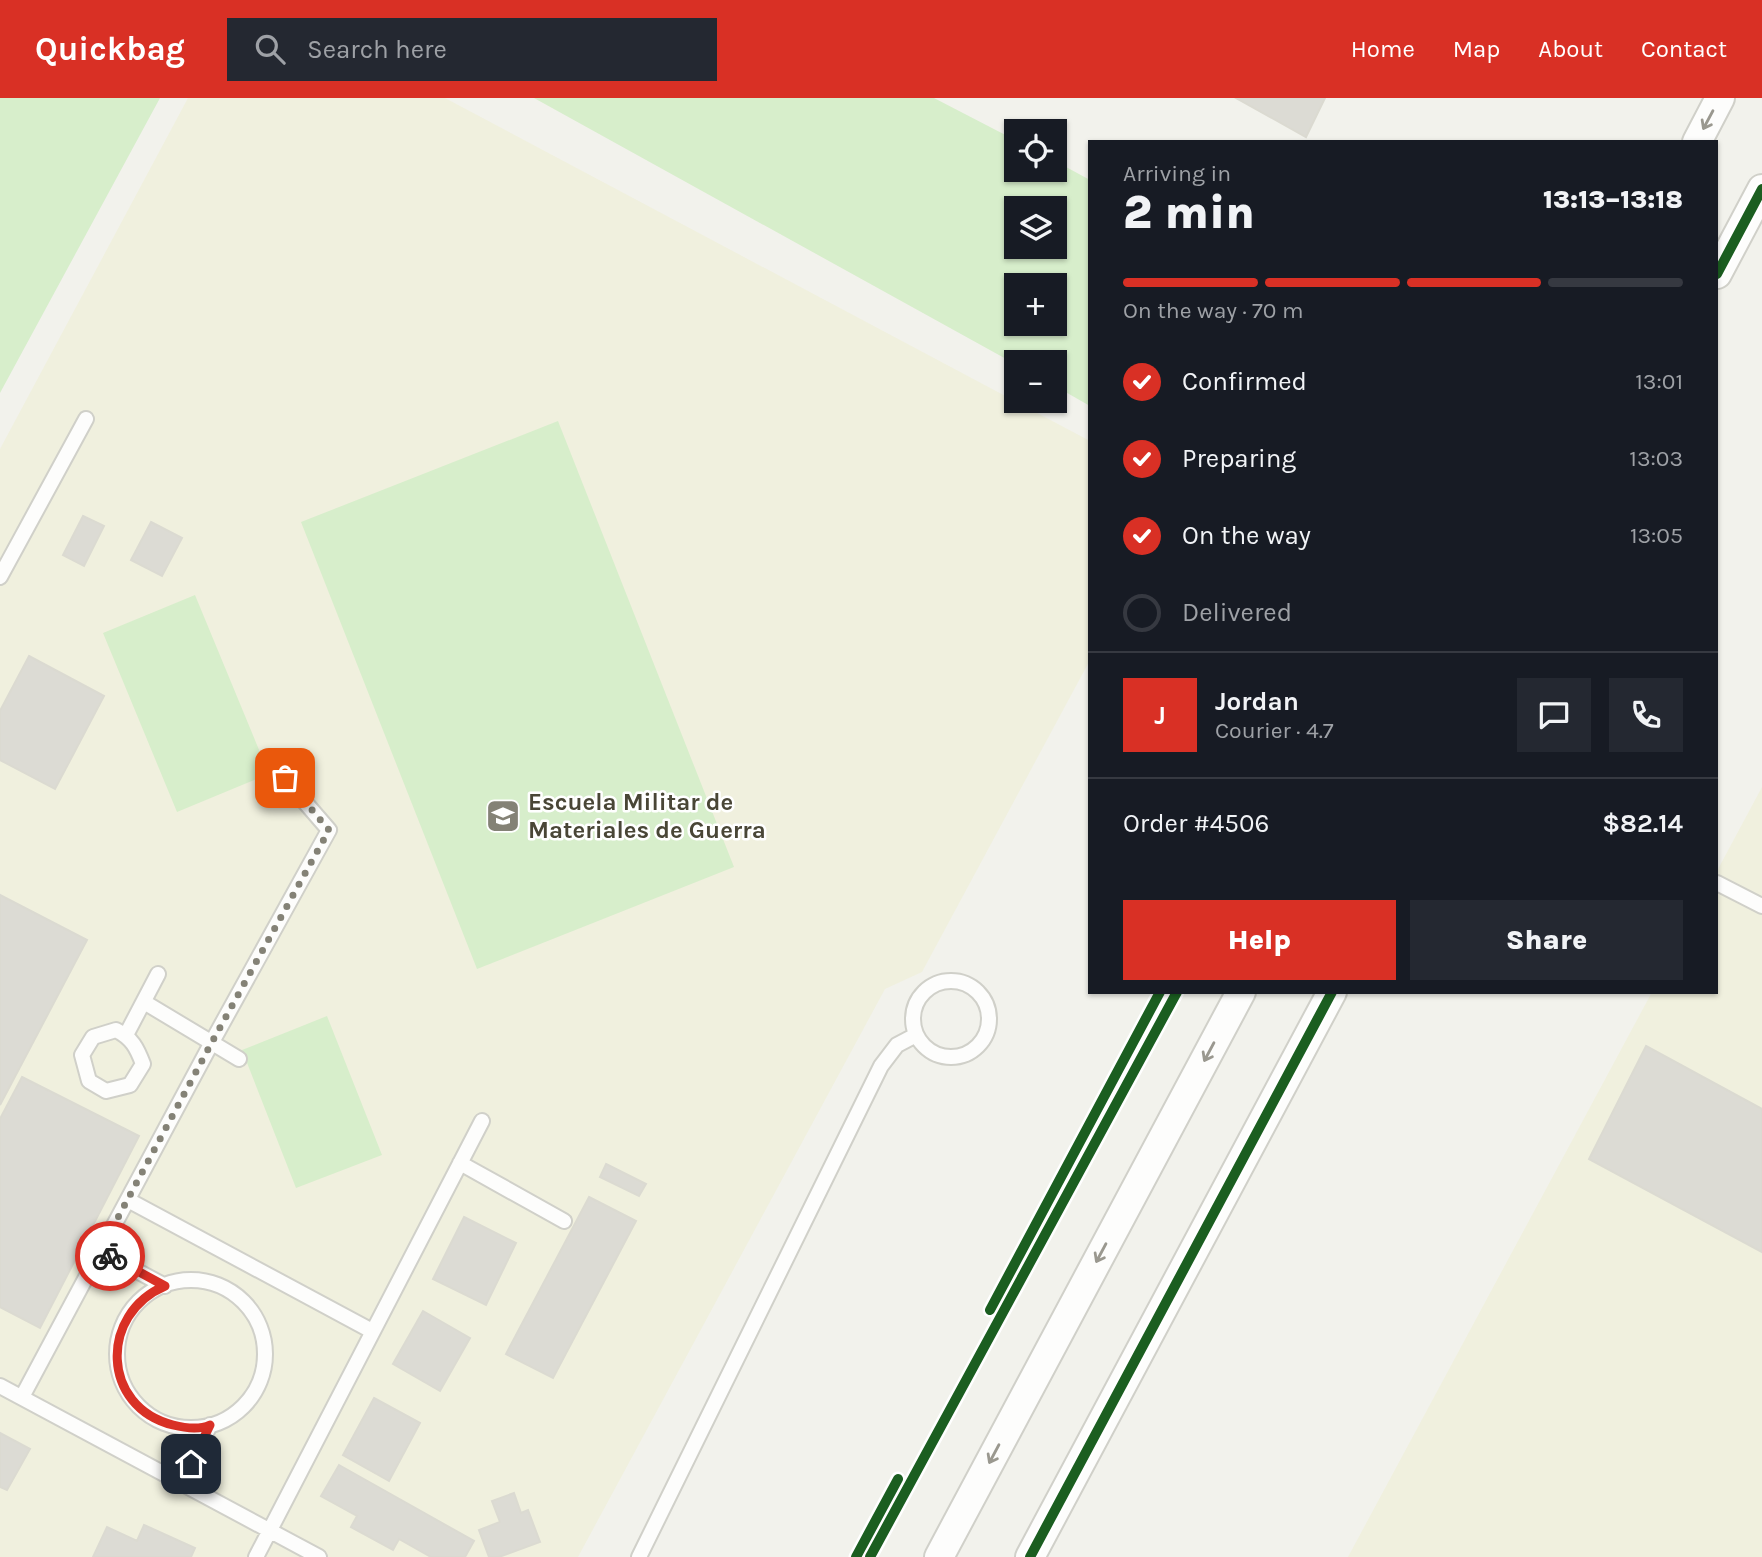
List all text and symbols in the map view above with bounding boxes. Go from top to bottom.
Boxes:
search box [227,18,717,81]
text: Quickbag [35,30,185,68]
icon: search [251,30,289,68]
text: Search here [307,34,447,65]
text: Home [1351,35,1415,63]
text: Map [1453,35,1500,63]
text: About [1538,35,1603,63]
text: Contact [1641,35,1727,63]
one-way arrow [1701,109,1715,130]
map controls [1004,119,1067,413]
button: locate [1004,119,1067,182]
text: Arriving in [1123,160,1231,187]
text: 13:13–13:18 [1543,184,1683,215]
text: 2 min [1123,186,1255,240]
button: layers [1004,196,1067,259]
button: + [1004,273,1067,336]
text: On the way · 70 m [1123,297,1303,324]
button: − [1004,350,1067,413]
icon: check [1123,363,1161,401]
text: Confirmed [1182,366,1307,397]
text: 13:01 [1635,368,1683,395]
icon: check [1123,440,1161,478]
text: Preparing [1182,443,1296,474]
text: 13:03 [1629,445,1683,472]
icon: check [1123,517,1161,555]
text: On the way [1182,520,1311,551]
text: 13:05 [1630,522,1683,549]
text: Delivered [1182,597,1292,628]
button: chat [1517,678,1591,752]
button: phone [1609,678,1683,752]
text: Jordan [1215,686,1299,717]
text: J [1154,700,1166,731]
text: Courier · 4.7 [1215,717,1334,744]
pin [255,748,315,808]
icon: bag [266,759,304,797]
place label: Escuela Militar de Materiales de Guerra [528,788,766,844]
school or university icon: Escuela Militar de Materiales de Guerra [484,797,522,835]
text: Order #4506 [1123,808,1269,839]
text: $82.14 [1602,808,1683,839]
button: Help [1123,900,1396,980]
button: Share [1410,900,1683,980]
one-way arrow [1202,1042,1216,1062]
courier [75,1221,145,1291]
icon: bike [91,1237,129,1275]
one-way arrow [1094,1242,1108,1263]
pin [161,1434,221,1494]
one-way arrow [987,1443,1001,1463]
icon: home [172,1445,210,1483]

